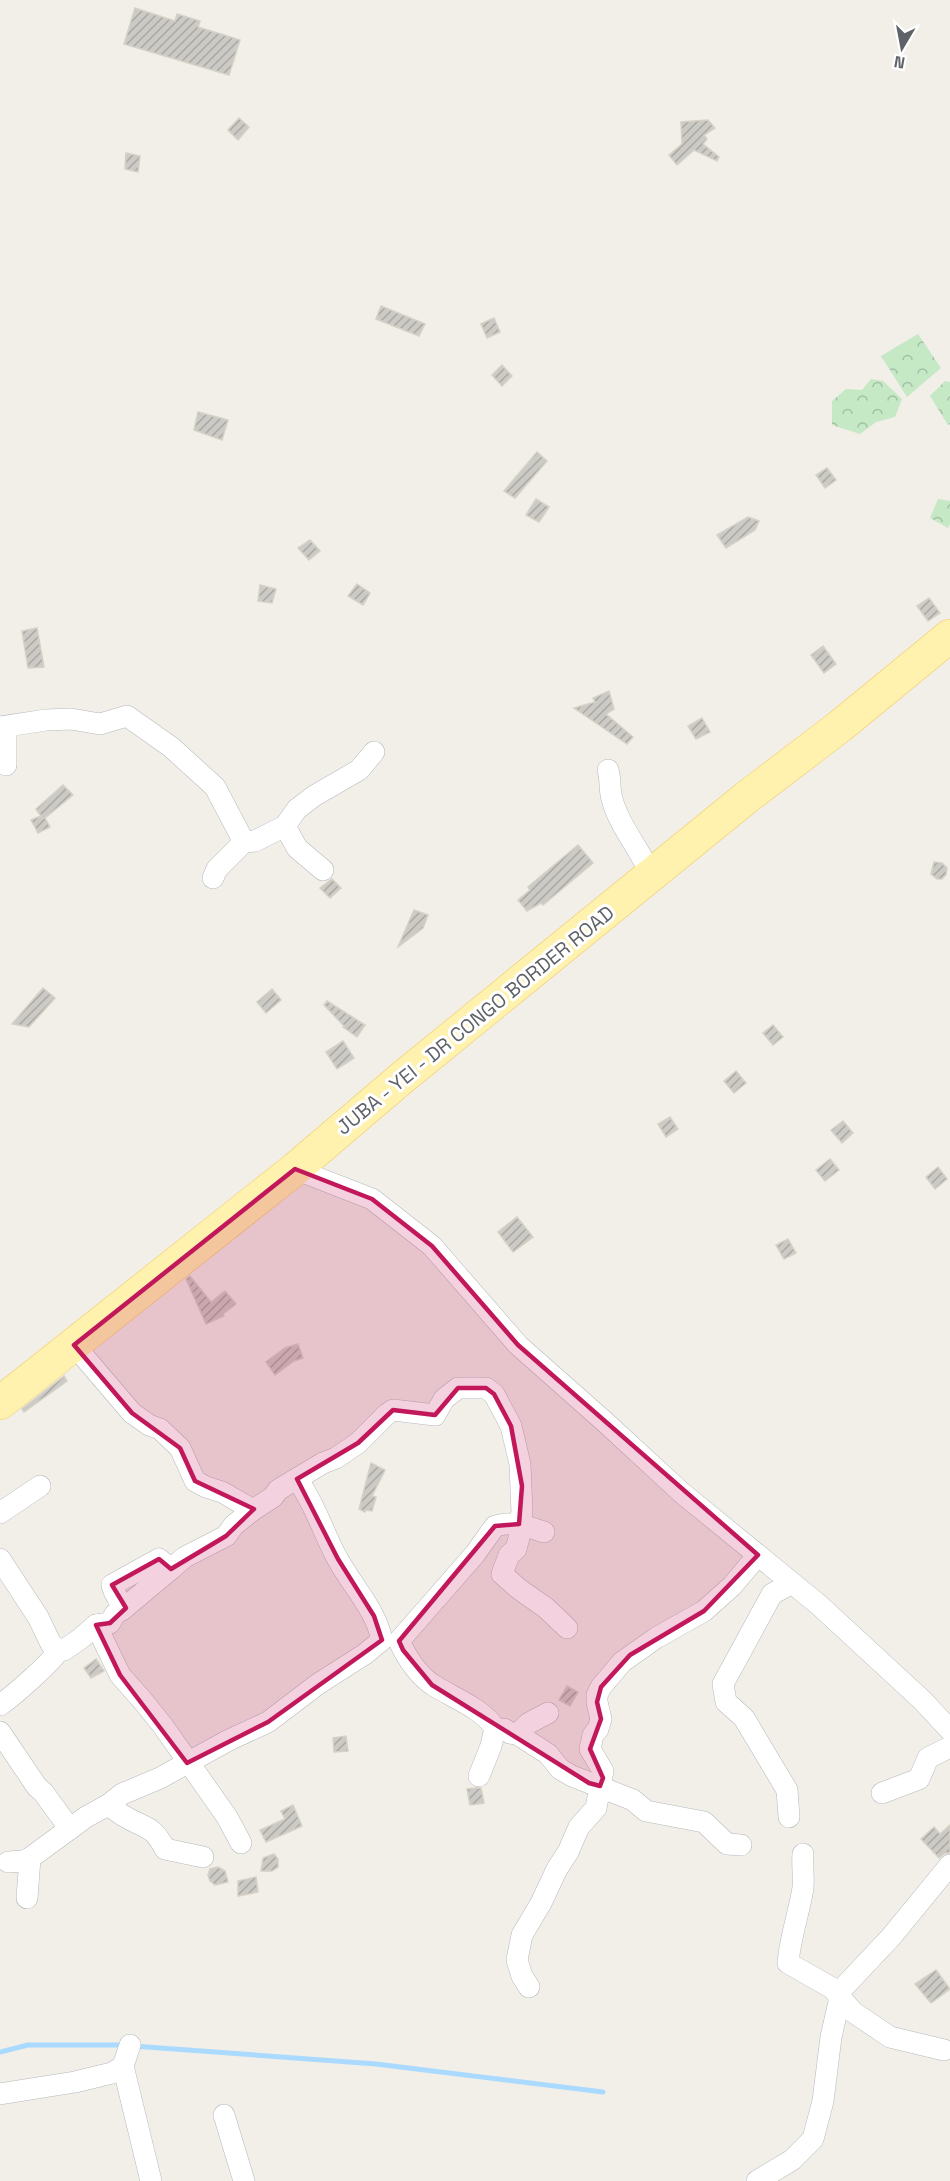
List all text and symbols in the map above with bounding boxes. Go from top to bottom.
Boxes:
north arrow [872,18,932,78]
text: N [892,51,907,74]
street label: JUBA - YEI - DR CONGO BORDER ROAD [331,900,619,1140]

